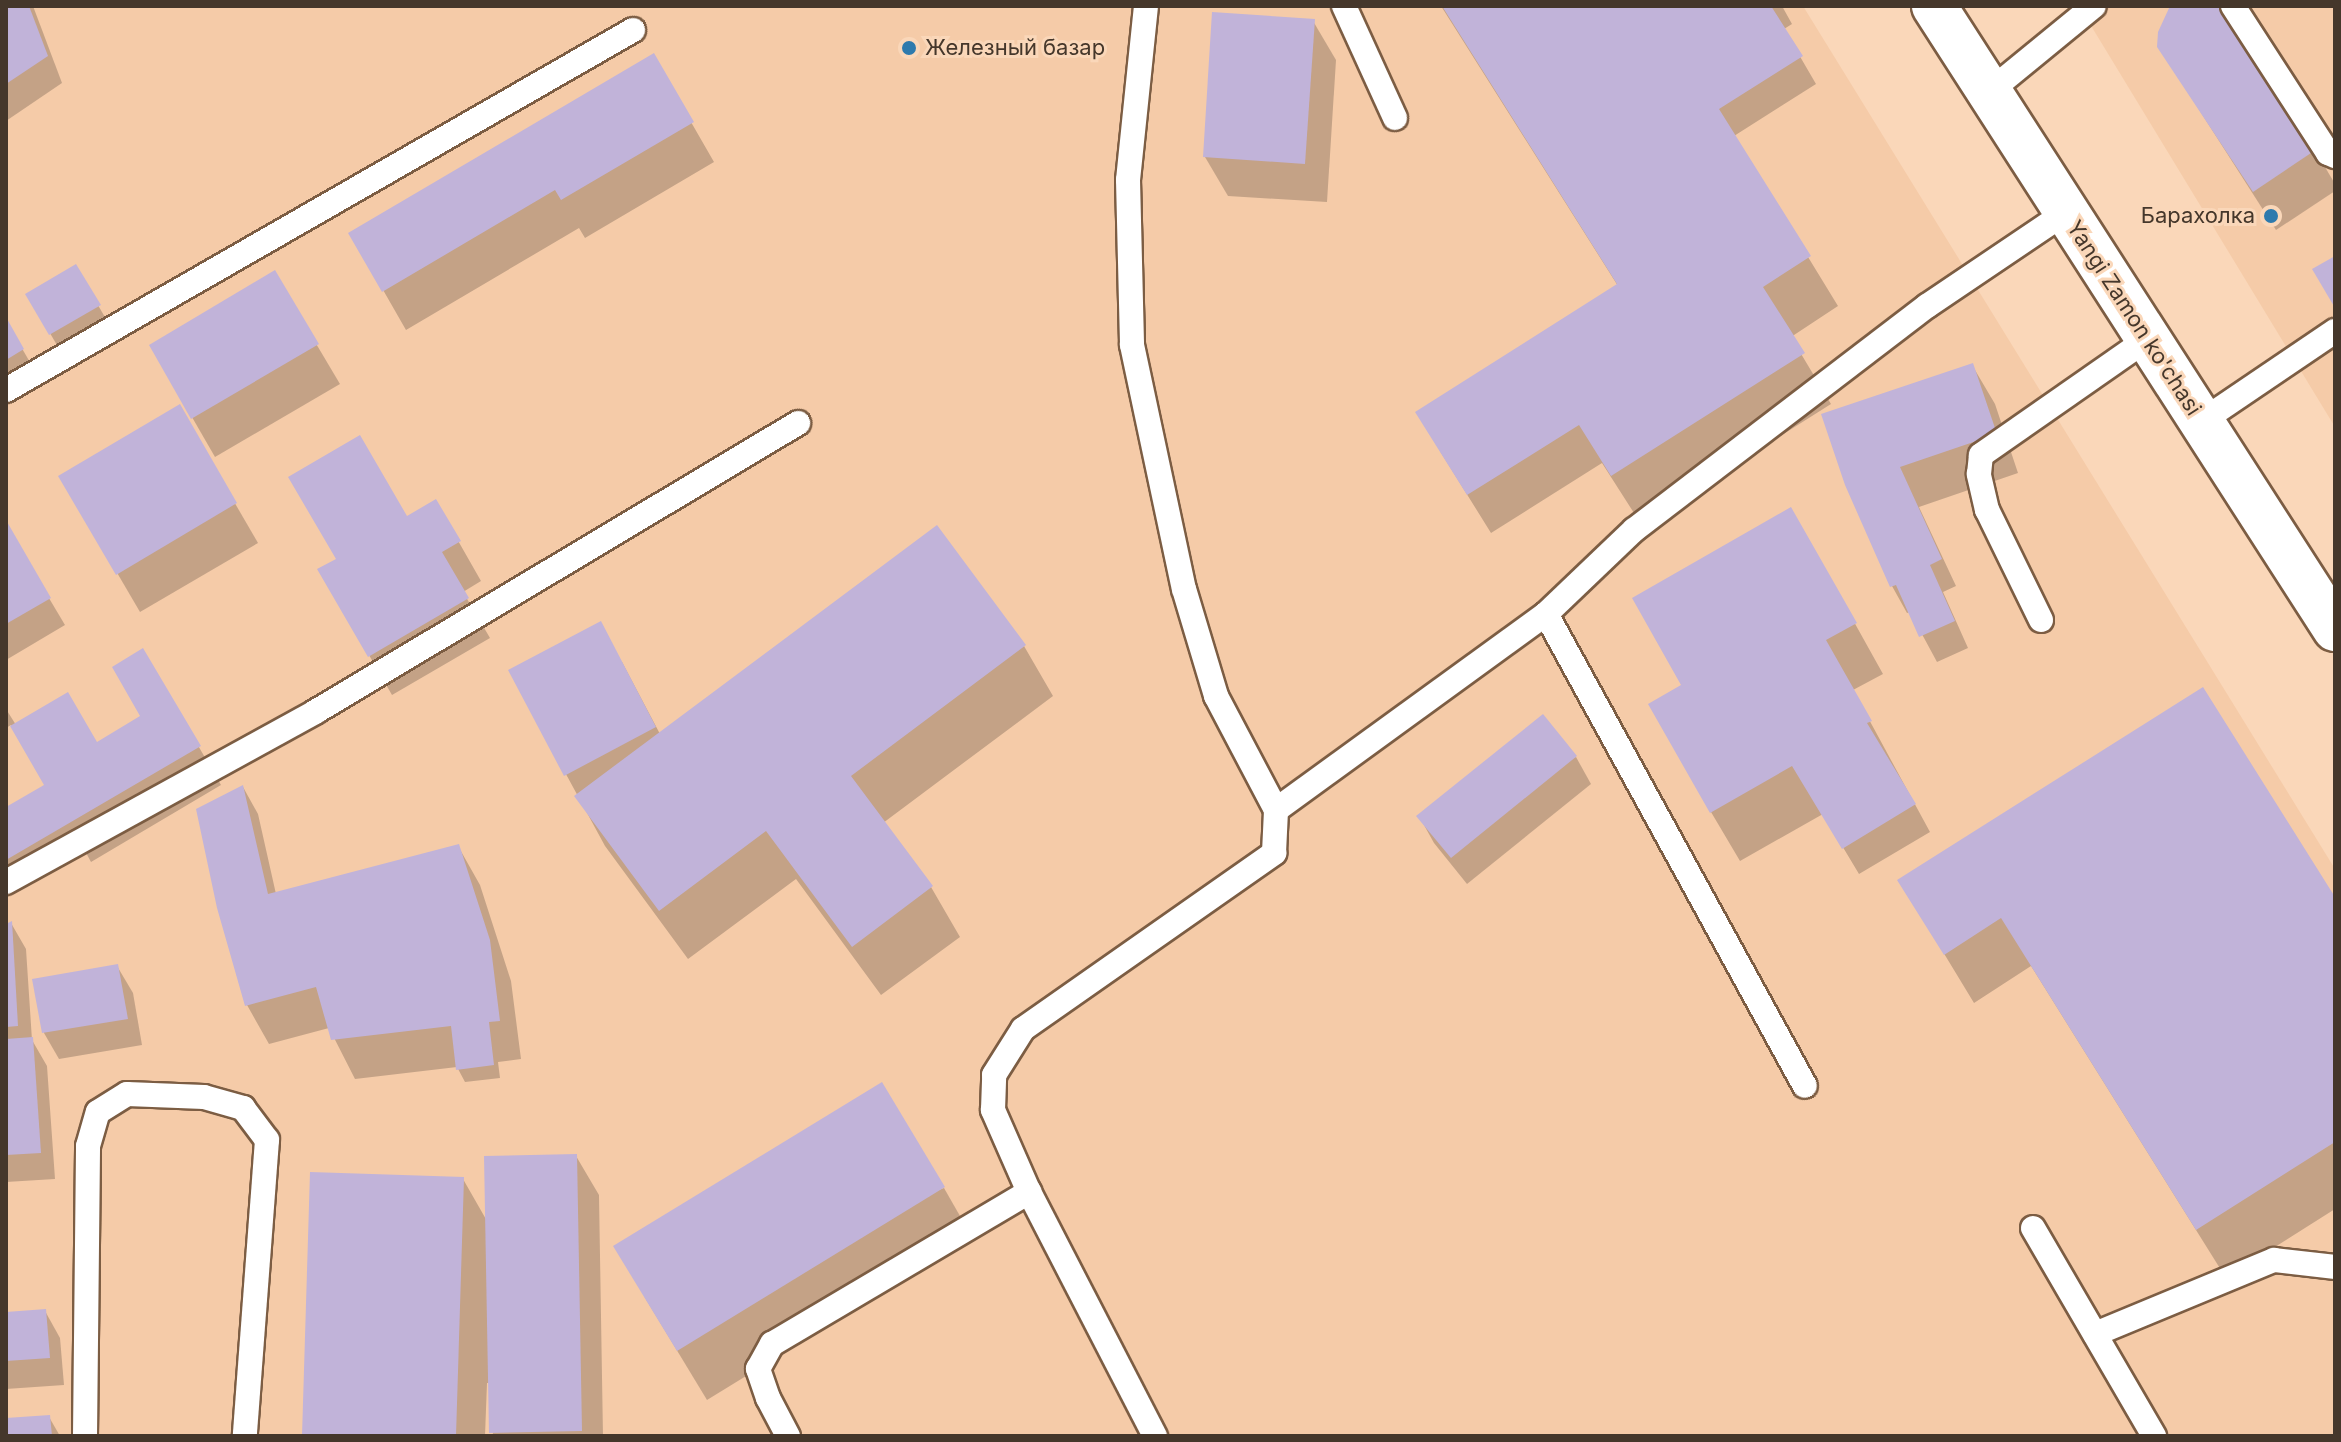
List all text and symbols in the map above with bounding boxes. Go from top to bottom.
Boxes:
place label: Железный базар [925,35,1105,61]
marker: Железный базар [900,39,918,57]
place label: Барахолка [2141,203,2255,229]
marker: Барахолка [2262,207,2280,225]
street label: Yangi Zamon ko'chasi [2061,216,2207,420]

